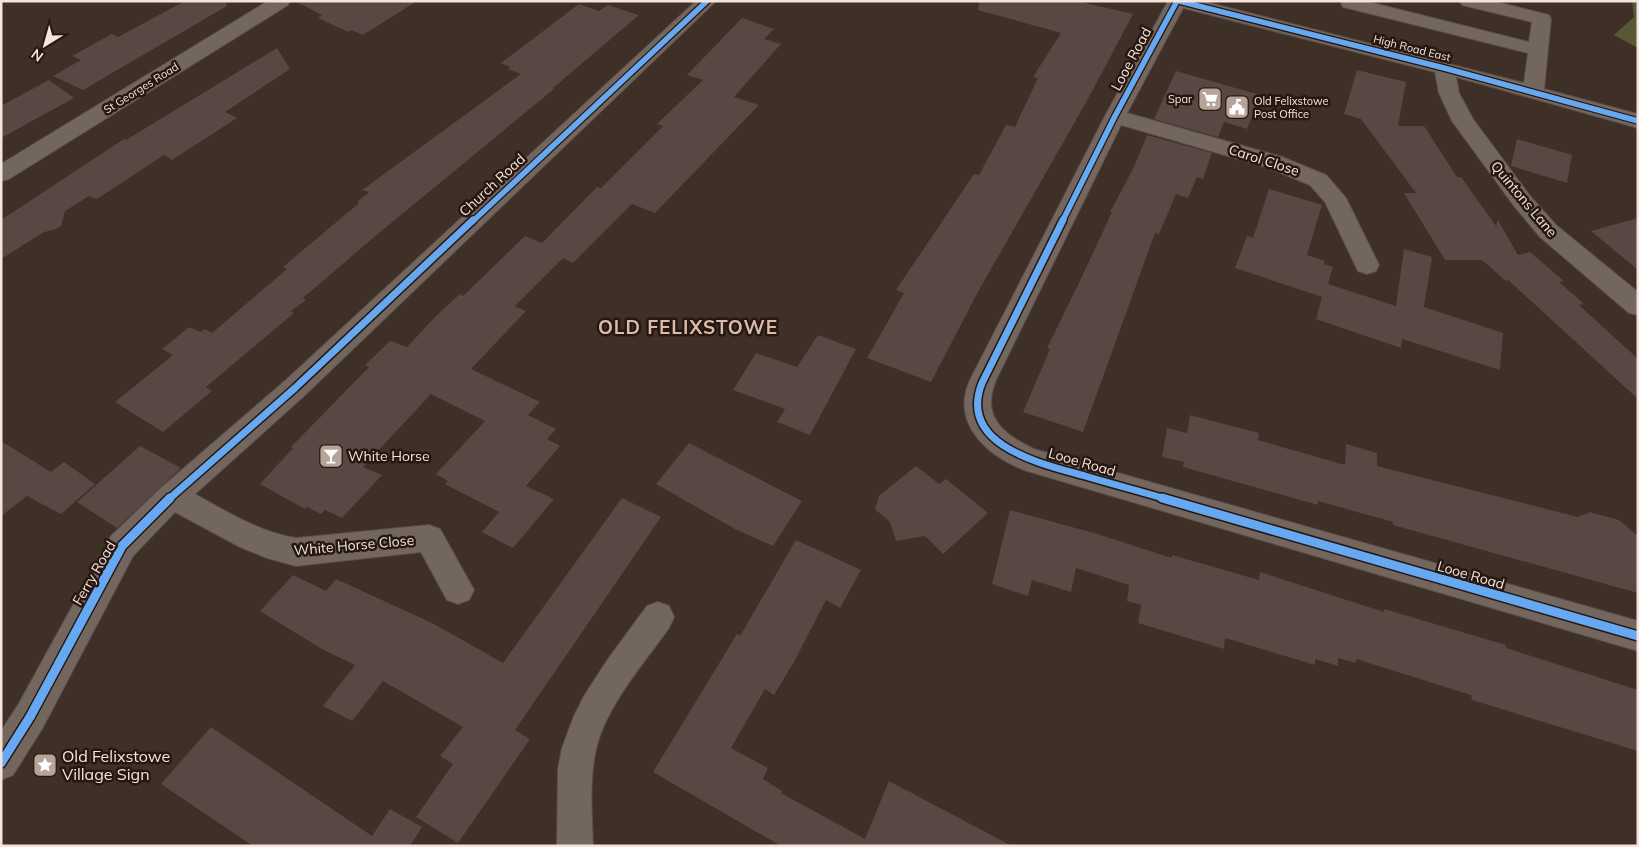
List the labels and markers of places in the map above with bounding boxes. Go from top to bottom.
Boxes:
supermarket icon: Spar [1197,86,1223,112]
place label: Spar [1168,92,1192,106]
public building icon: Old Felixstowe Post Office [1224,94,1250,120]
place label: Old Felixstowe Post Office [1254,94,1328,121]
bar icon: White Horse [318,443,344,469]
place label: White Horse [348,447,430,465]
place label: Old Felixstowe Village Sign [62,746,170,784]
place icon: Old Felixstowe Village Sign [32,752,58,778]

